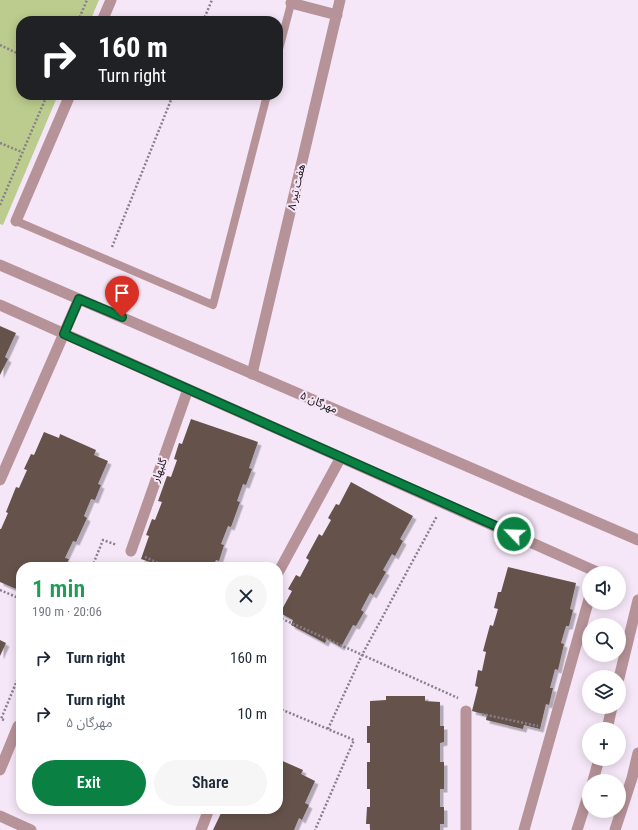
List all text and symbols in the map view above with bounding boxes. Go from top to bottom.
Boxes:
text: 160 m [98,31,168,64]
icon: right [32,32,84,84]
text: Turn right [98,65,166,86]
street label: هفت تیر ۸ [285,163,308,211]
pin [105,276,139,317]
icon: arrive [111,282,133,304]
street label: مهرگان ۵ [298,389,340,416]
street label: گلبهار [149,456,170,485]
position arrow [493,513,535,555]
map controls [582,566,626,818]
button: sound [582,566,626,610]
text: 1 min [32,575,85,603]
button: close [225,575,267,617]
text: 190 m · 20:06 [32,604,102,619]
button: search [582,618,626,662]
icon: right [32,647,54,669]
text: Turn right [66,649,125,667]
text: 160 m [230,649,267,667]
button: layers [582,670,626,714]
text: Turn right [66,691,125,709]
icon: right [32,703,54,725]
text: 10 m [237,705,267,723]
text: مهرگان ۵ [66,715,113,730]
button: + [582,722,626,766]
button: Exit [32,760,146,806]
button: Share [154,760,267,806]
button: − [582,774,626,818]

